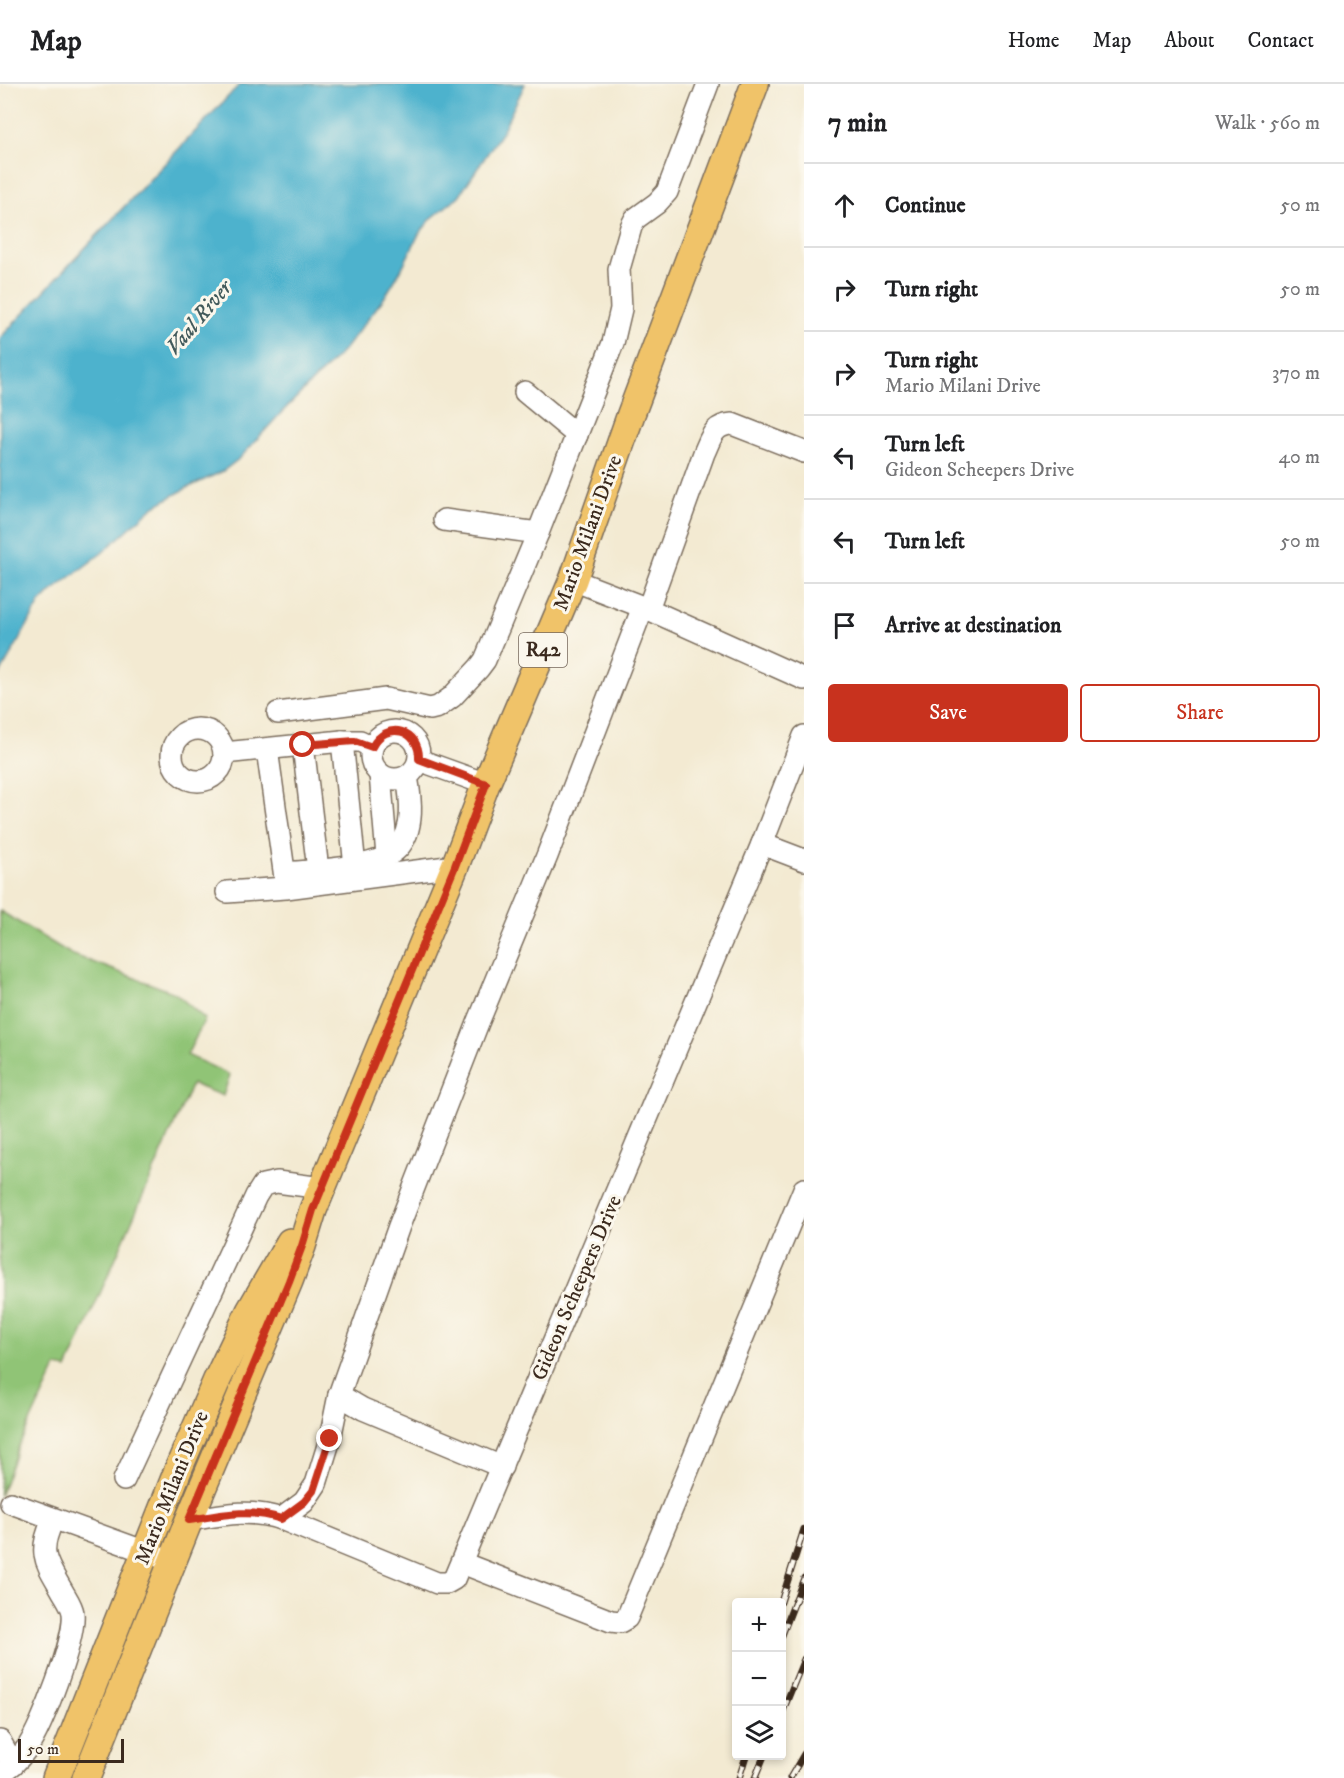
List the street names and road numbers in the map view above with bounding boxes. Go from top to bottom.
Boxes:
street label: Mario Milani Drive [548,451,628,614]
road number: R42 [519,633,567,667]
street label: Gideon Scheepers Drive [526,1191,628,1385]
street label: Mario Milani Drive [129,1407,215,1569]

